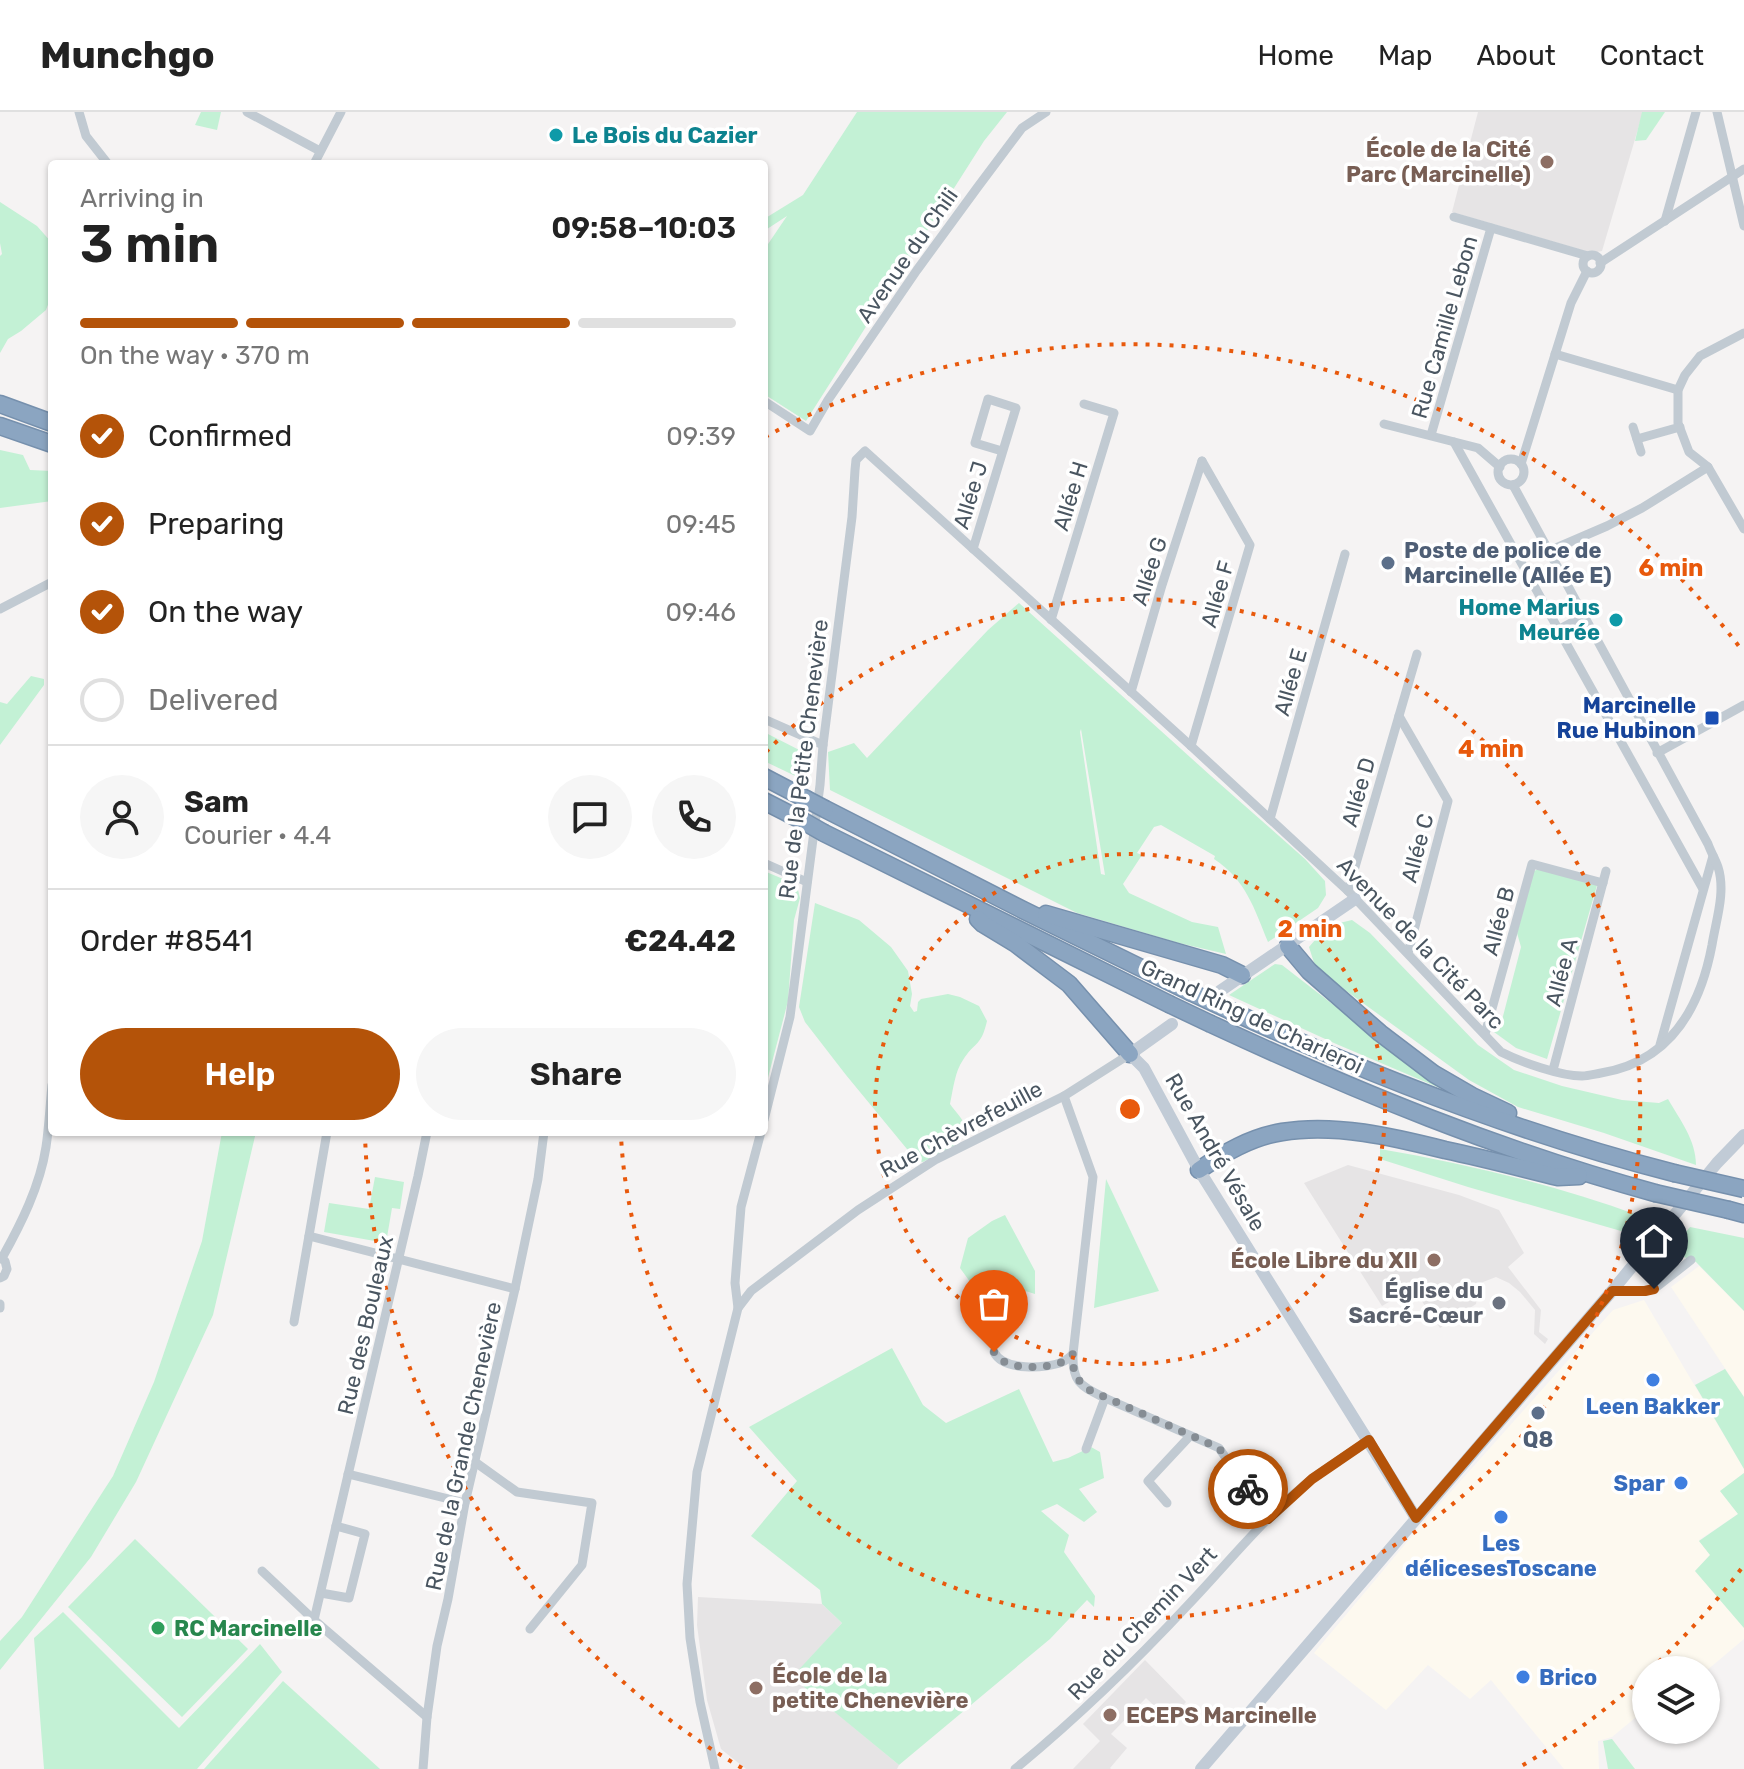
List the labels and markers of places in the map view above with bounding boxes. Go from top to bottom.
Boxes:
place label: Le Bois du Cazier [572,122,757,149]
marker: Le Bois du Cazier [547,126,565,144]
place label: École de la Cité Parc (Marcinelle) [1346,136,1531,188]
marker: École de la Cité Parc (Marcinelle) [1538,153,1556,171]
place label: Poste de police de Marcinelle (Allée E) [1404,537,1612,589]
marker: Poste de police de Marcinelle (Allée E) [1379,554,1397,572]
place label: Home Marius Meurée [1459,594,1600,646]
marker: Home Marius Meurée [1607,611,1625,629]
place label: Marcinelle Rue Hubinon [1557,692,1696,744]
marker: Marcinelle Rue Hubinon [1703,709,1721,727]
centre of rings [1116,1095,1144,1123]
pin [1620,1207,1688,1289]
place label: École Libre du XII [1230,1247,1418,1274]
marker: École Libre du XII [1425,1251,1443,1269]
pin [960,1270,1028,1352]
place label: Église du Sacré-Cœur [1349,1277,1483,1329]
marker: Église du Sacré-Cœur [1490,1294,1508,1312]
marker: Leen Bakker [1644,1371,1662,1389]
place label: Leen Bakker [1586,1393,1720,1420]
marker: Q8 [1529,1404,1547,1422]
place label: Q8 [1523,1426,1553,1453]
place label: Spar [1614,1470,1665,1497]
marker: Spar [1672,1474,1690,1492]
marker: Les délicesesToscane [1492,1508,1510,1526]
place label: Les délicesesToscane [1405,1530,1597,1582]
place label: RC Marcinelle [174,1615,323,1642]
marker: RC Marcinelle [149,1619,167,1637]
place label: École de la petite Chenevière [772,1662,969,1714]
place label: Brico [1539,1664,1597,1691]
marker: Brico [1514,1668,1532,1686]
marker: École de la petite Chenevière [747,1679,765,1697]
place label: ECEPS Marcinelle [1126,1702,1317,1729]
marker: ECEPS Marcinelle [1101,1706,1119,1724]

